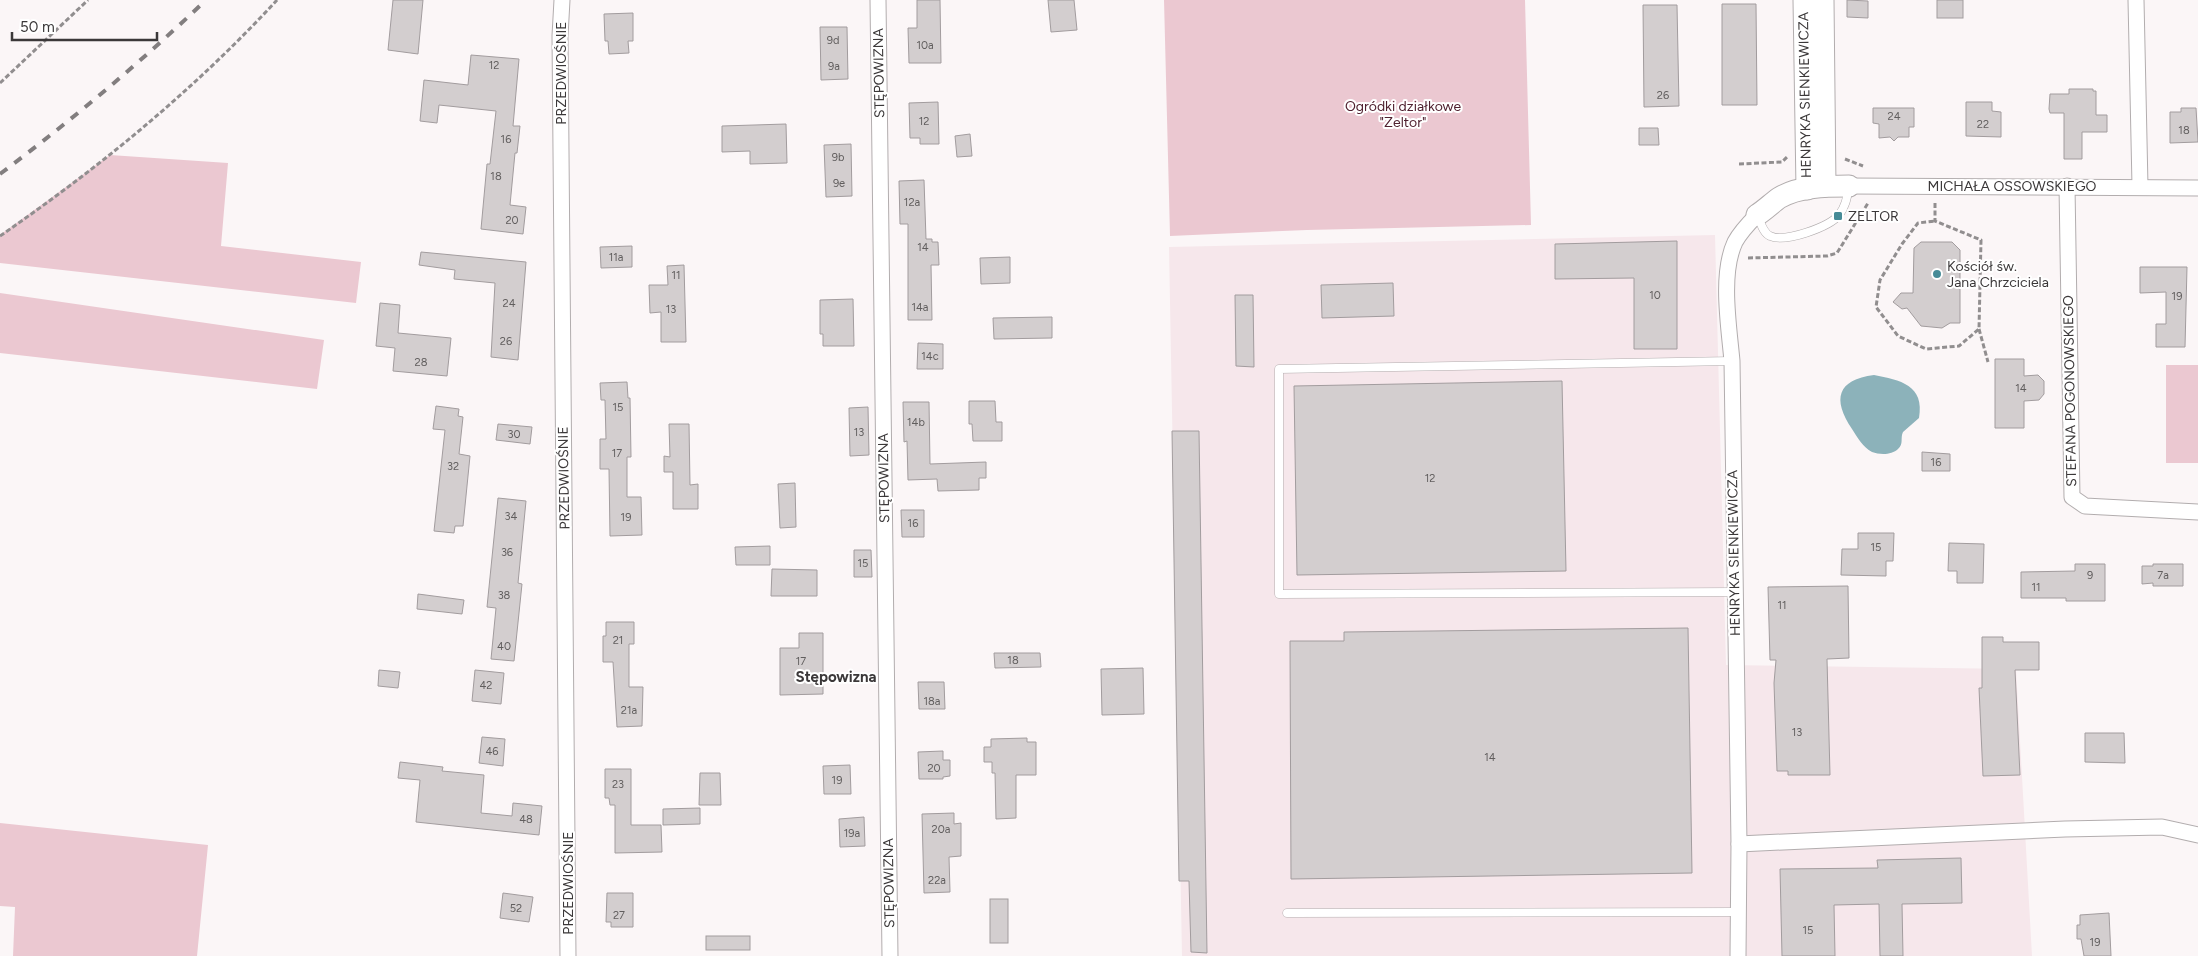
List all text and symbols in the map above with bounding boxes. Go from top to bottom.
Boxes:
scale bar [12,10,158,42]
street label: HENRYKA SIENKIEWICZA [1795,11,1815,178]
text: 50 m [20,18,55,36]
street label: PRZEDWIOŚNIE [553,21,570,125]
street label: STĘPOWIZNA [870,27,888,118]
house number: 9d [827,34,839,47]
house number: 10a [916,39,934,52]
house number: 12 [489,59,499,72]
house number: 9a [828,60,840,73]
house number: 26 [1657,89,1669,102]
park label: Ogródki działkowe "Zeltor" [1345,98,1461,131]
house number: 24 [1888,110,1901,123]
house number: 12 [919,115,929,128]
house number: 22 [1977,118,1989,131]
house number: 18 [2178,124,2190,137]
house number: 16 [501,133,511,146]
house number: 9b [832,151,844,164]
house number: 18 [490,170,502,183]
house number: 9e [833,177,845,190]
street label: MICHAŁA OSSOWSKIEGO [1928,178,2097,195]
house number: 12a [904,196,920,209]
place label: ZELTOR [1848,208,1899,225]
marker: ZELTOR [1832,210,1844,222]
house number: 20 [505,214,519,227]
house number: 14 [917,241,929,254]
house number: 11a [609,251,623,264]
place label: Kościół św. Jana Chrzciciela [1947,258,2049,291]
marker: Kościół św. Jana Chrzciciela [1931,268,1943,280]
house number: 11 [671,269,681,282]
house number: 10 [1649,289,1661,302]
house number: 19 [2172,290,2182,303]
street label: STEFANA POGONOWSKIEGO [2060,295,2080,487]
house number: 24 [503,297,516,310]
house number: 14a [912,301,928,314]
house number: 13 [666,303,676,316]
house number: 26 [500,335,512,348]
house number: 14c [921,350,939,363]
house number: 28 [415,356,428,369]
house number: 14 [2015,382,2027,395]
house number: 15 [613,401,623,414]
house number: 14b [907,416,925,429]
street label: PRZEDWIOŚNIE [555,426,573,530]
house number: 13 [854,426,864,439]
house number: 30 [507,428,521,441]
street label: STĘPOWIZNA [875,432,893,523]
house number: 17 [612,447,622,460]
house number: 16 [1931,456,1941,469]
house number: 32 [447,460,459,473]
street label: HENRYKA SIENKIEWICZA [1724,469,1744,636]
house number: 12 [1425,472,1435,485]
house number: 34 [505,510,518,523]
house number: 19 [621,511,631,524]
house number: 16 [908,517,918,530]
house number: 15 [1871,541,1881,554]
house number: 36 [501,546,513,559]
house number: 15 [858,557,868,570]
house number: 9 [2087,569,2093,582]
house number: 7a [2157,569,2169,582]
house number: 11 [2031,581,2041,594]
house number: 38 [498,589,511,602]
house number: 11 [1777,599,1787,612]
house number: 21 [613,634,623,647]
house number: 40 [497,640,511,653]
house number: 18 [1007,654,1019,667]
house number: 17 [796,655,806,668]
district label: Stępowizna [796,668,876,686]
house number: 42 [480,679,492,692]
house number: 18a [924,695,940,708]
house number: 21a [621,704,637,717]
house number: 13 [1792,726,1802,739]
house number: 46 [485,745,499,758]
house number: 14 [1484,751,1496,764]
house number: 20 [927,762,941,775]
house number: 19 [832,774,842,787]
house number: 23 [612,778,624,791]
house number: 48 [519,813,533,826]
house number: 20a [932,823,950,836]
house number: 19a [844,827,860,840]
street label: PRZEDWIOŚNIE [560,831,577,935]
street label: STĘPOWIZNA [880,837,898,928]
house number: 22a [928,874,946,887]
house number: 52 [510,902,522,915]
house number: 27 [613,909,625,922]
house number: 15 [1803,924,1813,937]
house number: 19 [2090,936,2100,949]

